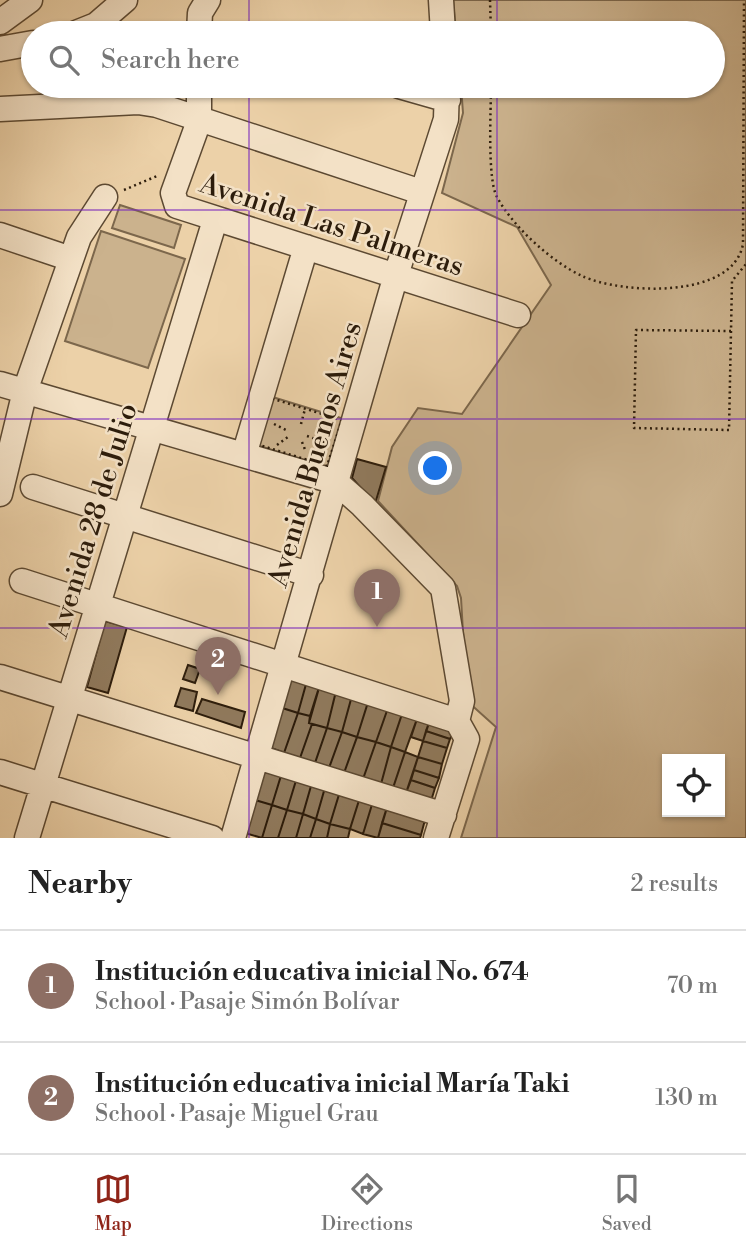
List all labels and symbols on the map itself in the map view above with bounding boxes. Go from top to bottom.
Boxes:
street label: Avenida Las Palmeras [194,166,468,285]
street label: Avenida Buenos Aires [261,318,370,592]
street label: Avenida 28 de Julio [41,399,146,643]
your location [418,451,452,485]
pin: 1 [354,569,400,627]
pin: 2 [195,637,241,695]

